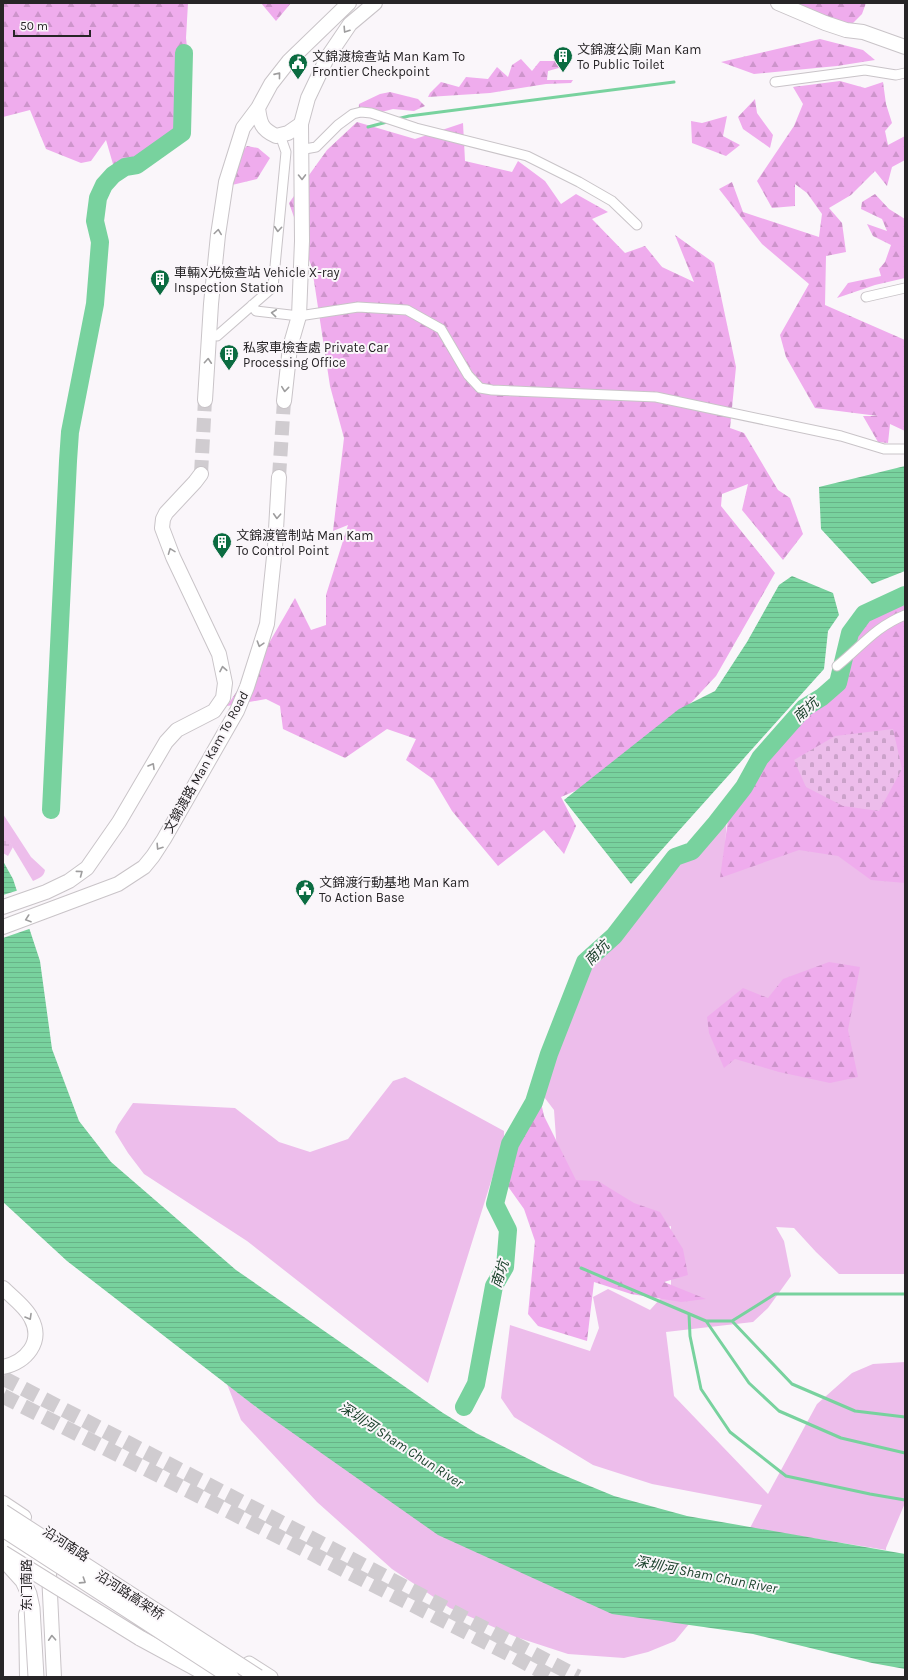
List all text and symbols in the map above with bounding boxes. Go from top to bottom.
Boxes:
scale bar [14,12,90,38]
text: 50 m [20,19,48,33]
one-way arrow [344,25,351,32]
place label: 文錦渡公廁 Man Kam To Public Toilet [577,42,701,72]
building icon: 文錦渡公廁 Man Kam To Public Toilet [552,45,574,73]
place label: 文錦渡檢查站 Man Kam To Frontier Checkpoint [312,49,465,79]
public building icon: 文錦渡檢查站 Man Kam To Frontier Checkpoint [287,52,309,80]
one-way arrow [274,72,281,79]
one-way arrow [297,174,306,180]
one-way arrow [274,226,283,232]
one-way arrow [213,229,222,235]
place label: 車輛X光檢查站 Vehicle X-ray Inspection Station [174,265,340,295]
building icon: 車輛X光檢查站 Vehicle X-ray Inspection Station [149,268,171,296]
one-way arrow [271,309,277,318]
place label: 私家車檢查處 Private Car Processing Office [243,340,388,370]
building icon: 私家車檢查處 Private Car Processing Office [218,343,240,371]
one-way arrow [203,358,212,364]
one-way arrow [281,386,290,392]
one-way arrow [273,513,281,519]
place label: 文錦渡管制站 Man Kam To Control Point [236,528,373,558]
building icon: 文錦渡管制站 Man Kam To Control Point [211,531,233,559]
one-way arrow [167,547,175,554]
one-way arrow [256,640,265,647]
one-way arrow [219,666,227,673]
street label: 文錦渡路 Man Kam To Road [161,688,251,836]
water label: 南坑 [790,693,824,726]
one-way arrow [147,762,154,770]
one-way arrow [156,843,164,850]
one-way arrow [76,871,83,878]
place label: 文錦渡行動基地 Man Kam To Action Base [319,875,469,905]
public building icon: 文錦渡行動基地 Man Kam To Action Base [294,878,316,906]
one-way arrow [24,914,31,922]
water label: 南坑 [581,936,614,969]
water label: 南坑 [488,1256,513,1290]
one-way arrow [25,1312,32,1319]
water label: 深圳河 Sham Chun River [336,1398,467,1492]
street label: 沿河南路 [40,1524,92,1564]
water label: 深圳河 Sham Chun River [633,1553,780,1597]
street label: 东门南路 [19,1559,34,1611]
street label: 沿河路高架桥 [93,1567,167,1623]
one-way arrow [79,1576,86,1583]
one-way arrow [48,1635,56,1641]

